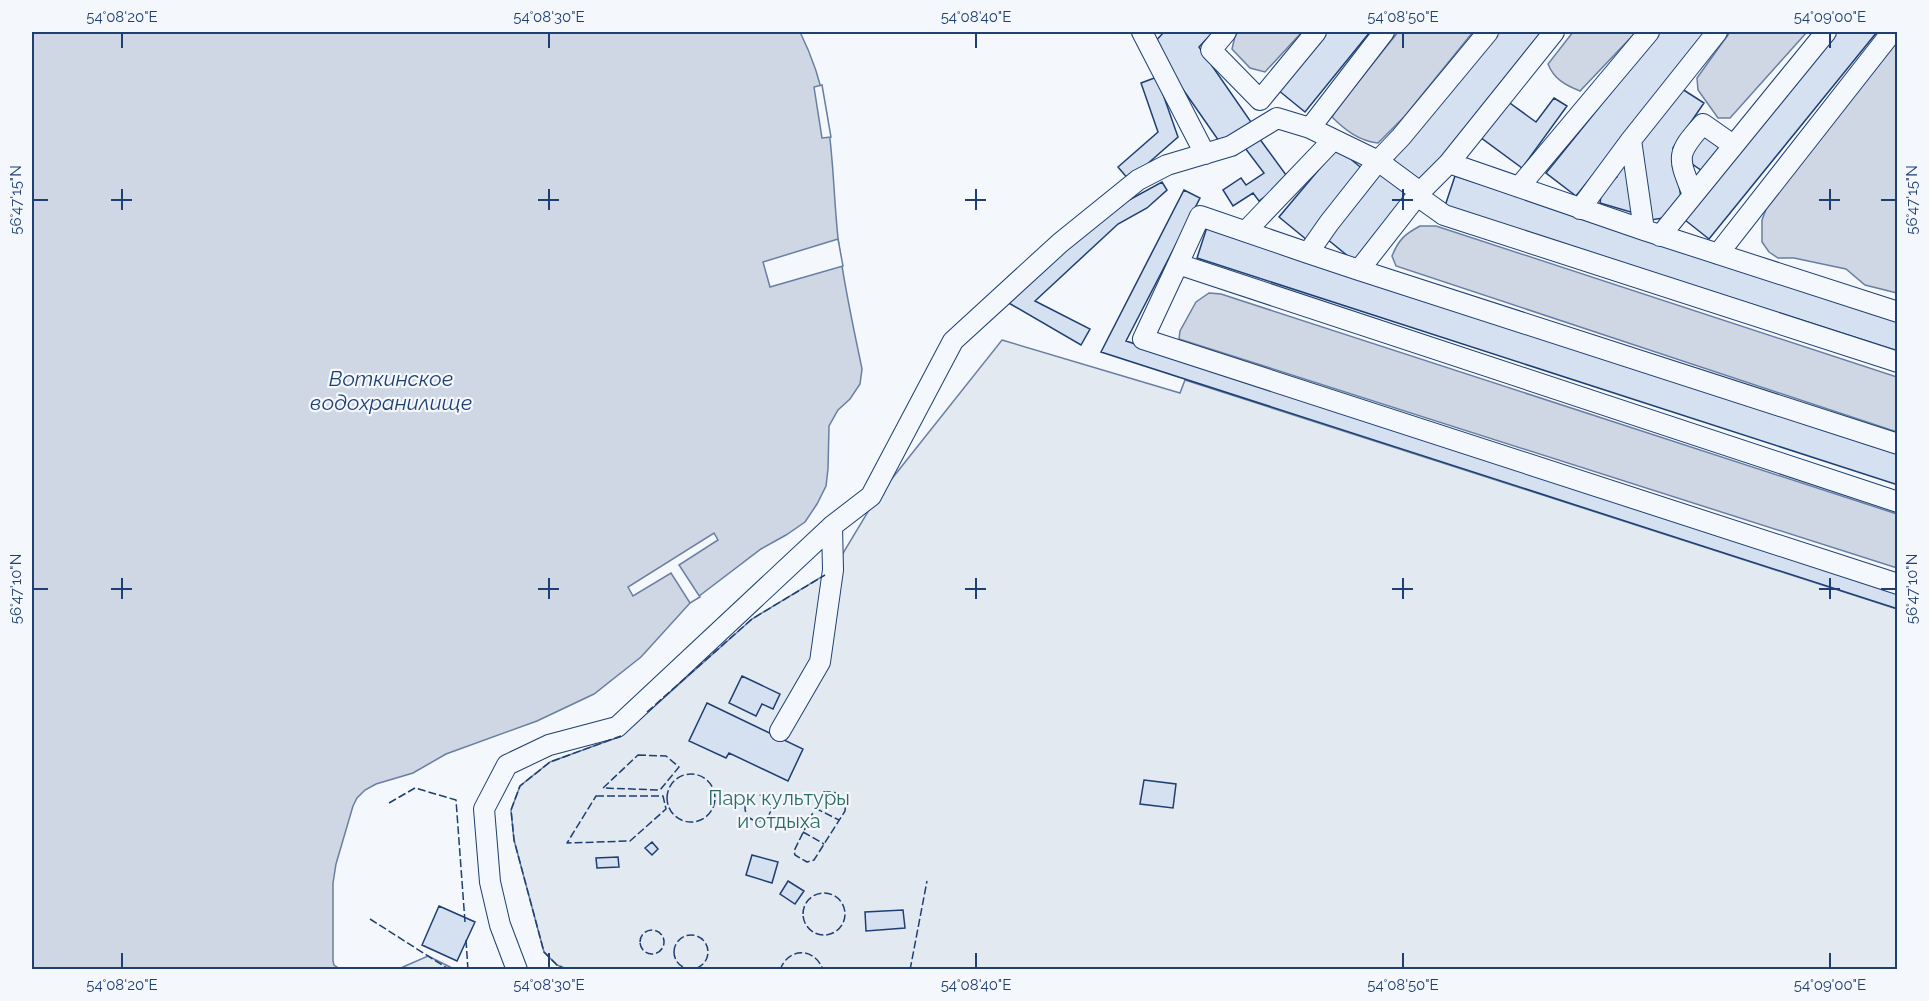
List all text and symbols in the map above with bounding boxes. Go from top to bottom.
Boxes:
text: 54°08'20"E [86,8,158,26]
text: 54°08'30"E [513,8,585,26]
text: 54°08'40"E [941,8,1011,26]
text: 54°08'50"E [1367,8,1439,26]
text: 54°09'00"E [1794,8,1866,26]
text: 56°47'15"N [7,165,25,235]
text: 56°47'15"N [1903,165,1921,235]
water label: Воткинское водохранилище [310,366,472,415]
text: 56°47'10"N [7,554,25,624]
text: 56°47'10"N [1903,554,1921,624]
park label: Парк культуры и отдыха [708,786,850,833]
text: 54°08'20"E [86,976,158,994]
text: 54°08'30"E [513,976,585,994]
text: 54°08'40"E [941,976,1011,994]
text: 54°08'50"E [1367,976,1439,994]
text: 54°09'00"E [1794,976,1866,994]

